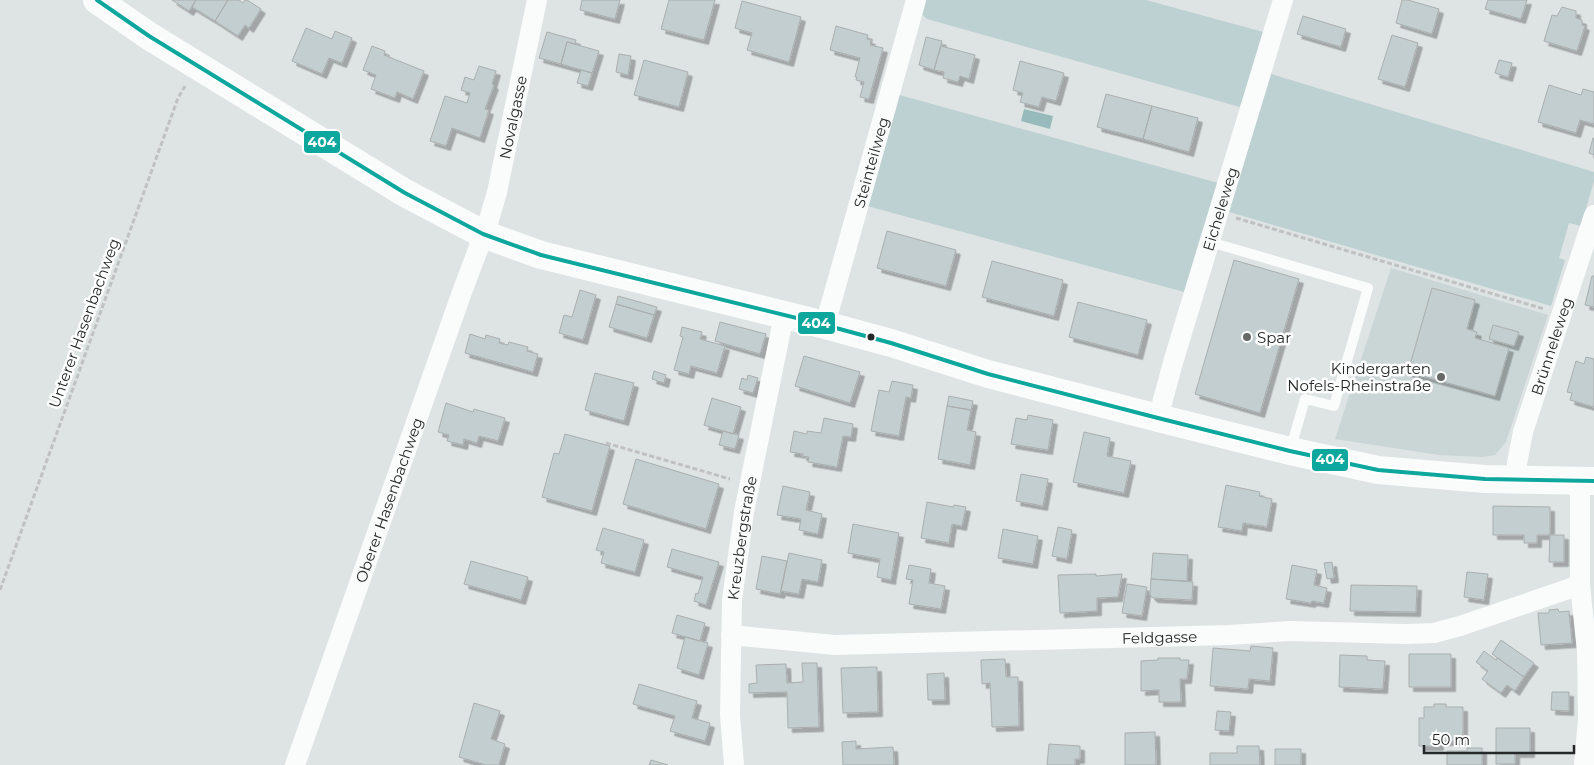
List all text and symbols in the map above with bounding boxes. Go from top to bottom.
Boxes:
street label: Novalgasse [495,74,531,161]
street label: Steinteilweg [849,115,892,210]
line badge: 404 [303,130,341,154]
text: 404 [308,133,337,151]
street label: Eicheleweg [1198,165,1241,253]
street label: Unterer Hasenbachweg [44,236,124,410]
street label: Brünneleweg [1526,295,1576,398]
line badge: 404 [797,311,836,335]
text: 404 [802,314,831,332]
place label: Spar [1257,328,1291,347]
marker: Spar [1241,331,1253,343]
unlabelled marker [866,332,876,342]
place label: Kindergarten Nofels-Rheinstraße [1287,359,1431,395]
marker: Kindergarten Nofels-Rheinstraße [1435,371,1447,383]
street label: Oberer Hasenbachweg [351,415,426,585]
line badge: 404 [1311,448,1349,472]
text: 404 [1316,450,1345,468]
street label: Kreuzbergstraße [723,474,761,601]
street label: Feldgasse [1121,626,1197,647]
scale bar [1424,722,1574,754]
text: 50 m [1432,730,1470,749]

